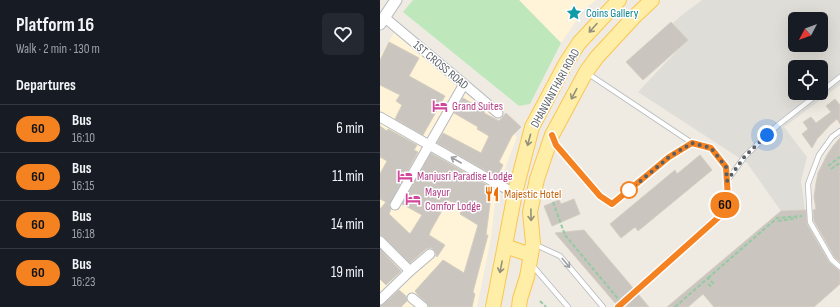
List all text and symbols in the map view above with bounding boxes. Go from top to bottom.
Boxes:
place icon: Coins Gallery [565,4,583,22]
place label: Coins Gallery [586,6,639,21]
north arrow [788,12,828,52]
map controls [788,12,828,100]
button: heart [322,13,364,55]
text: Platform 16 [16,14,94,37]
one-way arrow [588,23,597,34]
street label: 1ST CROSS ROAD [410,38,471,93]
text: Walk · 2 min · 130 m [16,41,100,57]
street label: DHANVANTHARI ROAD [528,46,583,130]
button: locate [788,60,828,100]
text: Departures [16,76,76,95]
one-way arrow [570,88,577,100]
hotel icon: Grand Suites [431,97,449,115]
place label: Grand Suites [452,99,503,114]
text: Bus [72,111,91,130]
text: 6 min [336,119,364,138]
text: 60 [31,120,45,137]
your location [757,125,777,145]
text: 16:10 [72,130,95,146]
one-way arrow [524,134,532,147]
one-way arrow [450,156,462,164]
text: Bus [72,159,91,178]
text: 11 min [332,167,364,186]
hotel icon: Manjusri Paradise Lodge [396,167,414,185]
text: 60 [31,168,45,185]
place label: Manjusri Paradise Lodge [417,169,513,184]
text: 16:15 [72,178,94,194]
unlabelled marker [620,181,638,199]
place label: Mayur Comfor Lodge [425,185,481,214]
restaurant icon: Majestic Hotel [483,185,501,203]
place label: Majestic Hotel [504,187,561,202]
hotel icon: Mayur Comfor Lodge [404,190,422,208]
line badge: 60 [707,192,743,218]
text: 60 [718,196,732,213]
text: Bus [72,207,91,226]
one-way arrow [527,208,535,221]
text: 14 min [331,215,364,234]
text: 60 [31,216,45,233]
text: 16:18 [72,226,95,242]
text: Bus [72,255,91,274]
one-way arrow [561,257,570,268]
one-way arrow [496,260,504,273]
text: 19 min [331,263,364,282]
text: 60 [31,264,45,281]
text: 16:23 [72,274,96,290]

